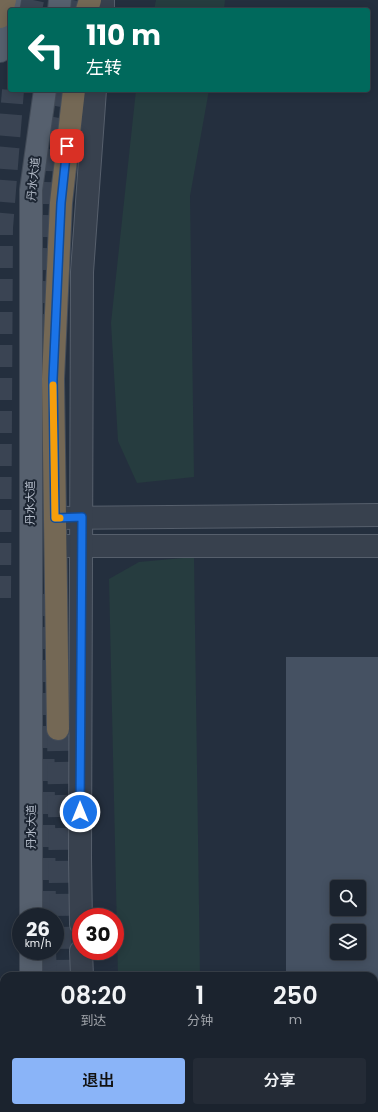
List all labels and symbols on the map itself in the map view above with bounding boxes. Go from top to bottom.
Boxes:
pin [50,129,84,163]
street label: 丹水大道 [23,156,43,202]
street label: 丹水大道 [22,481,38,525]
position arrow [59,791,101,833]
street label: 丹水大道 [23,805,39,849]
speed limit sign: 30 [72,908,124,960]

